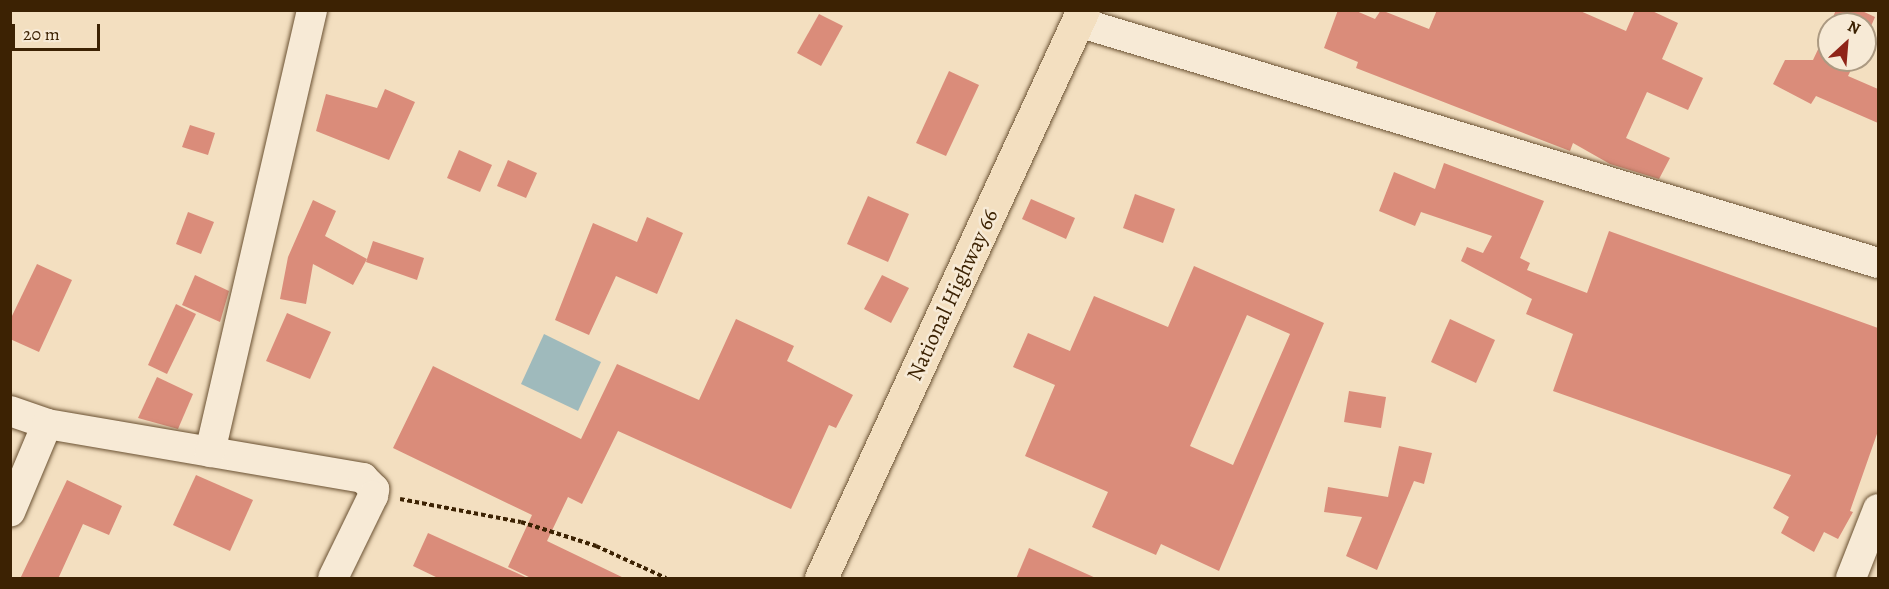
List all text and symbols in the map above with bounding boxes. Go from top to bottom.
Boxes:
scale bar [15,12,104,50]
north arrow [1817,12,1877,72]
text: N [1844,15,1864,40]
text: 20 m [23,22,60,46]
street label: National Highway 66 [902,205,1004,385]

